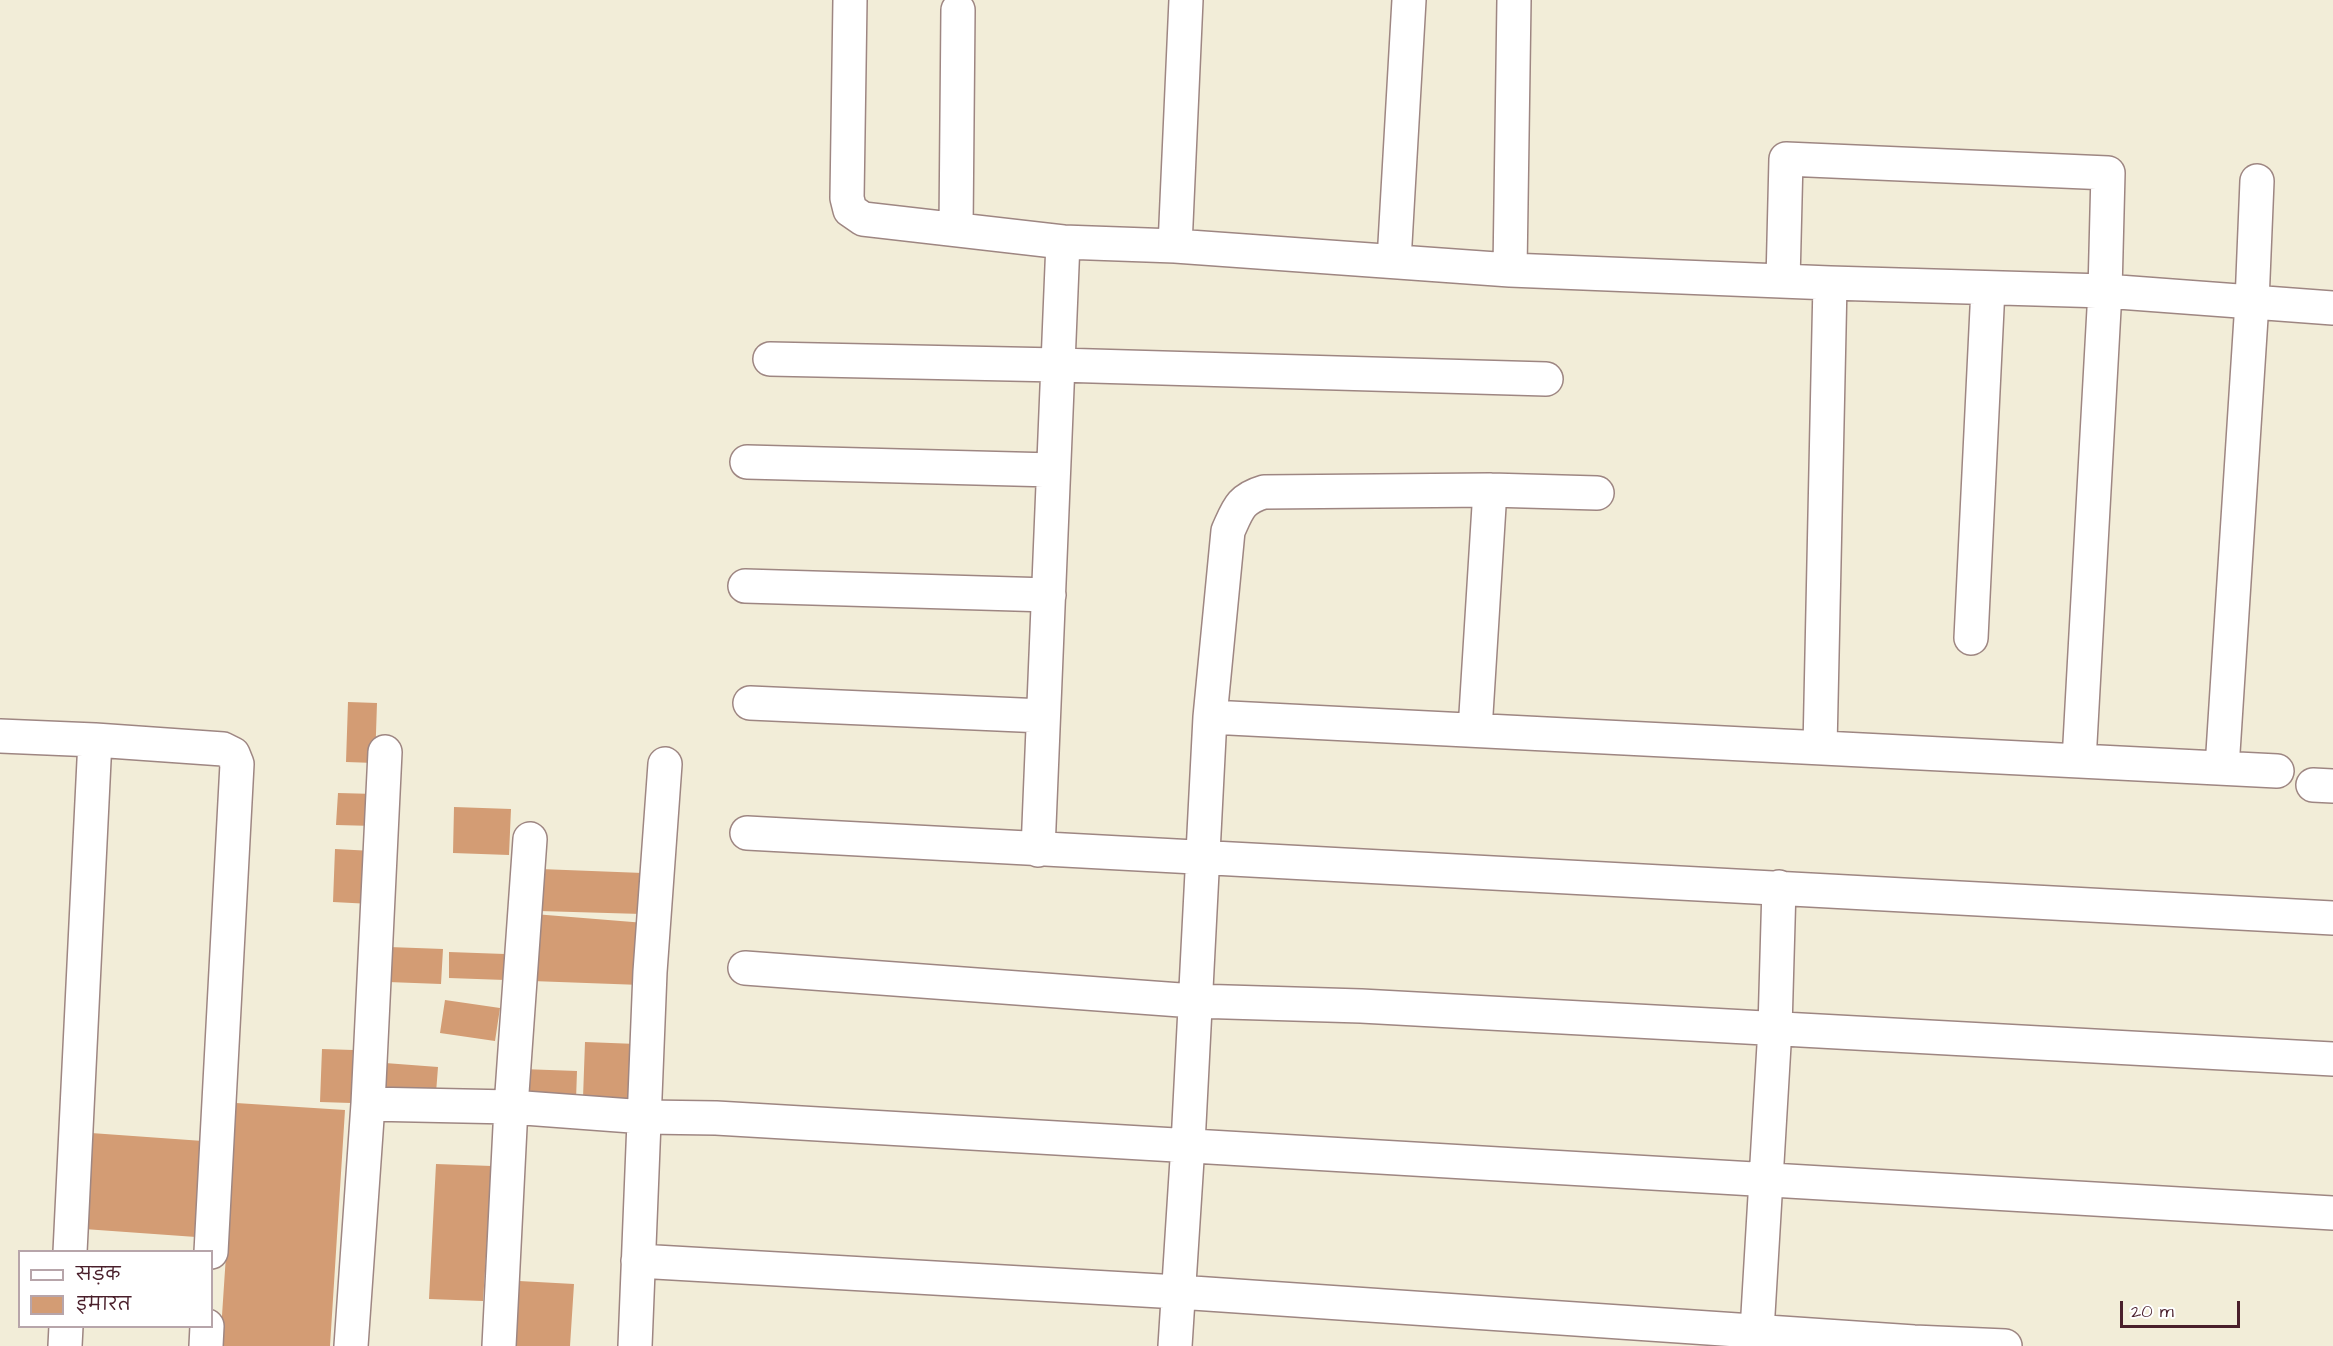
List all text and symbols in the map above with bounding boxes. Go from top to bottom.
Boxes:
legend [18,1250,213,1328]
text: सड़क [76,1262,120,1287]
scale bar [2123,1289,2243,1327]
text: इमारत [76,1292,131,1317]
text: 20 m [2131,1299,2174,1324]

